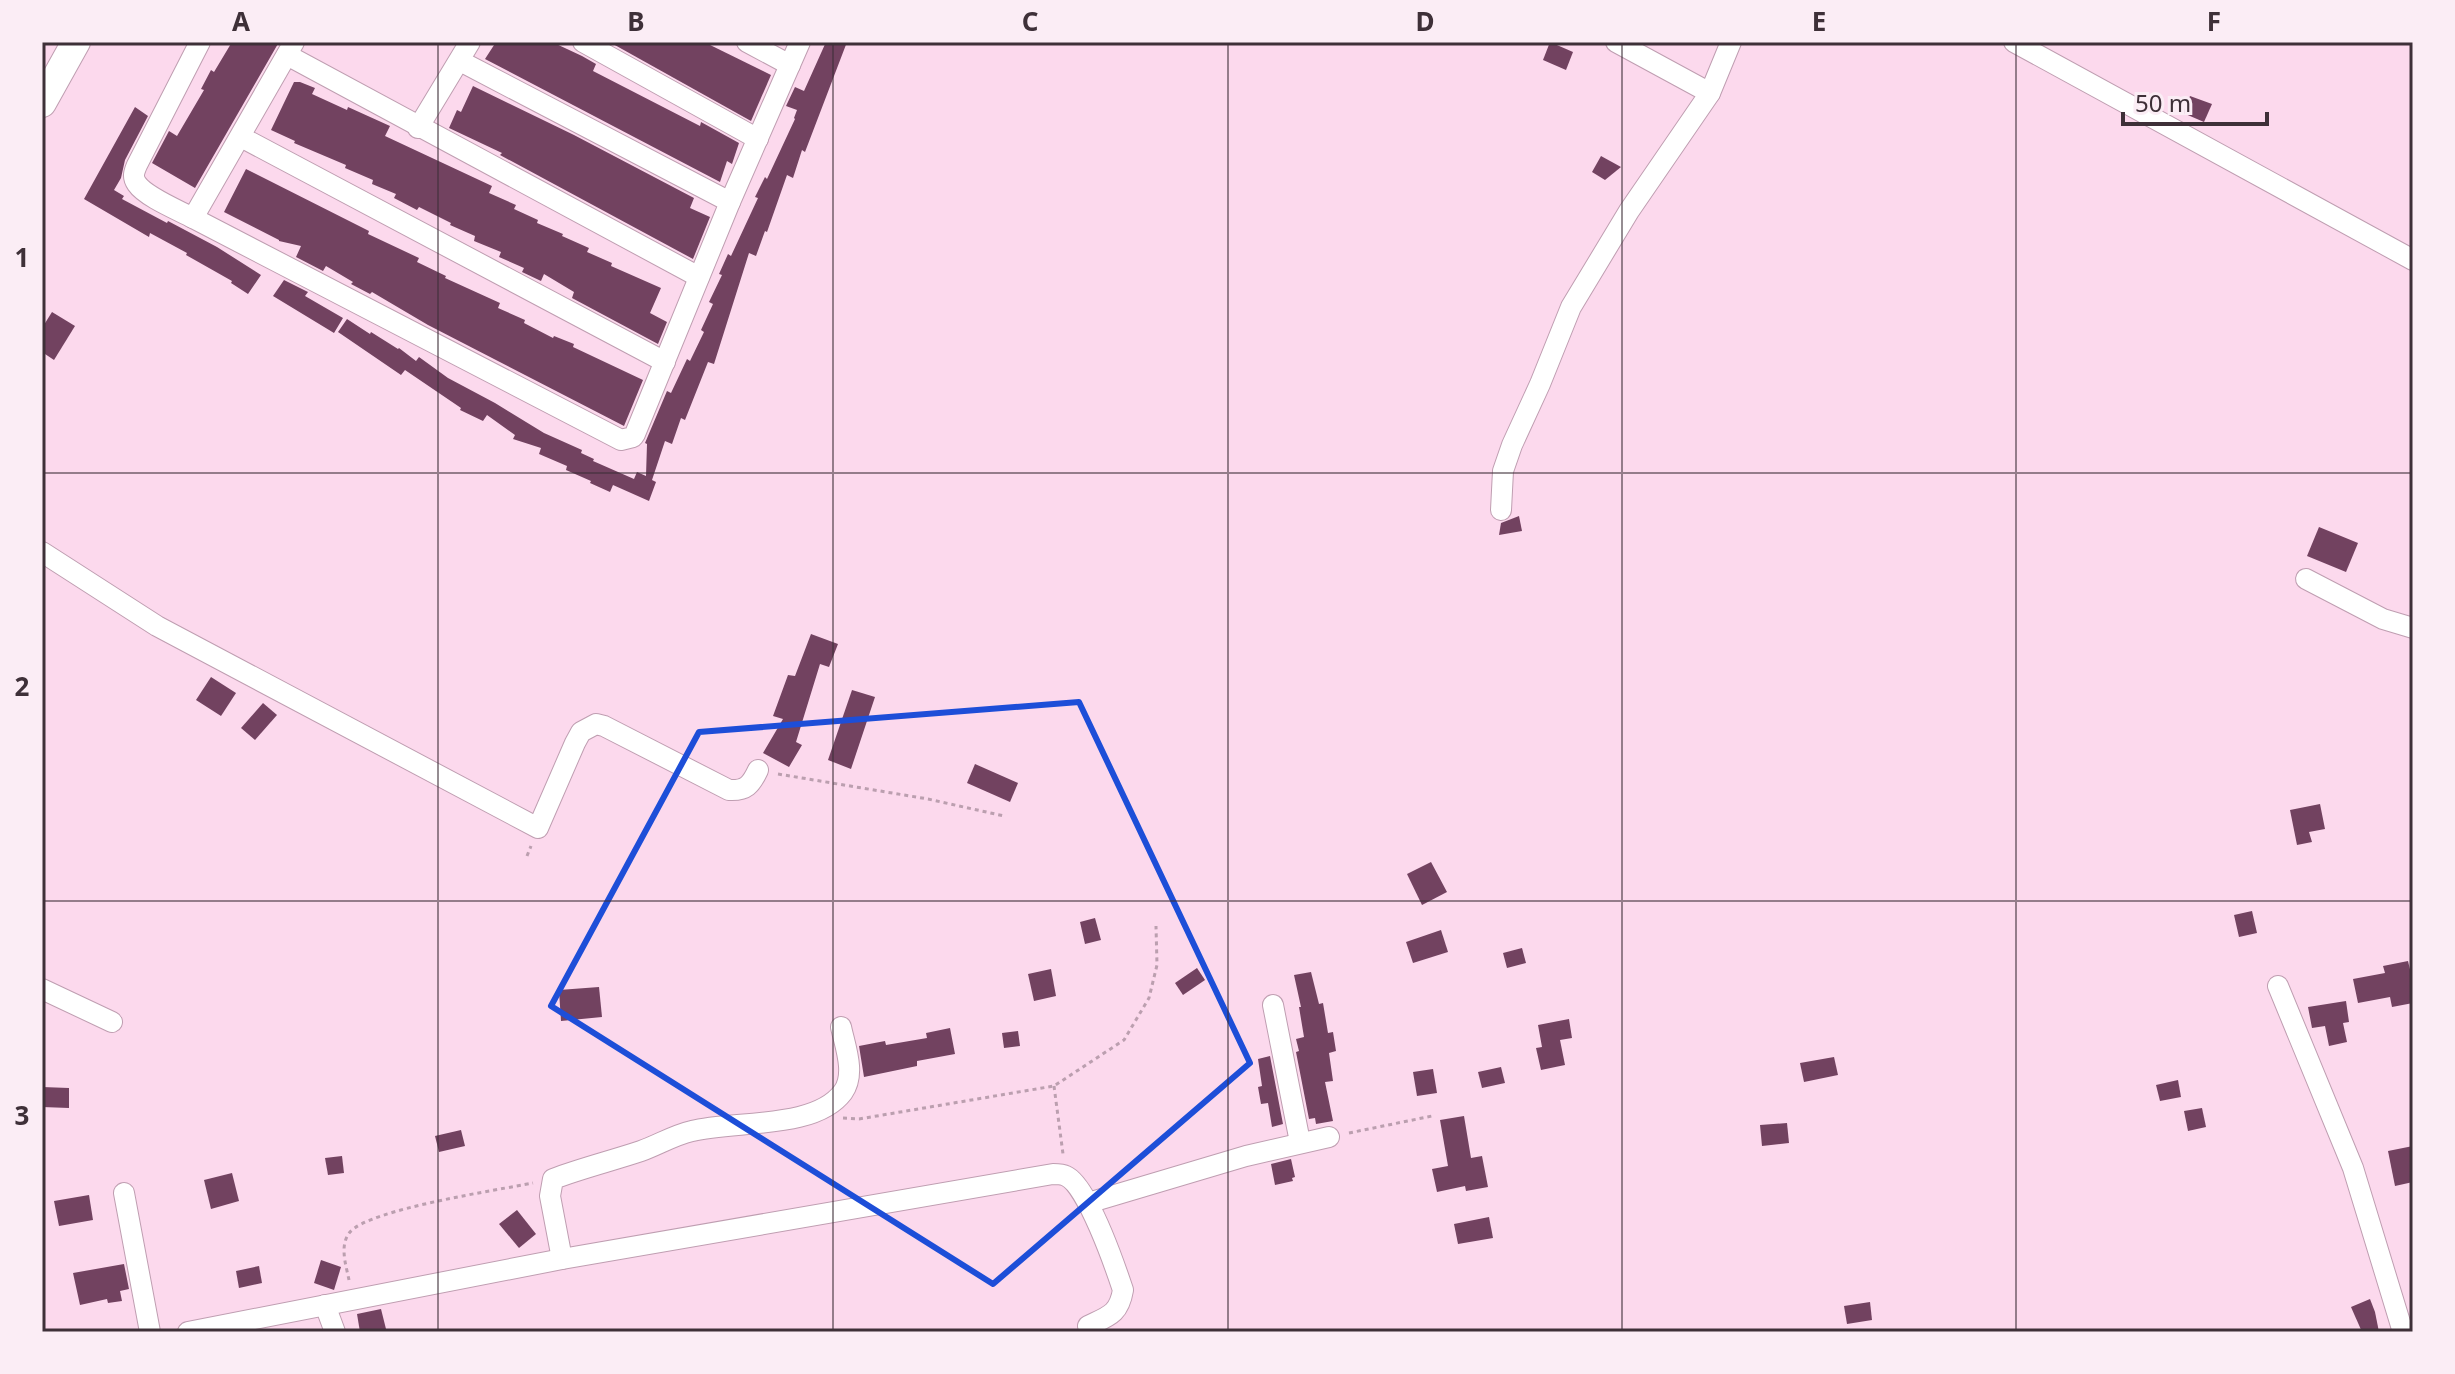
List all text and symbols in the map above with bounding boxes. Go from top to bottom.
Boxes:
text: A [232,3,250,39]
text: B [627,3,645,39]
text: C [1022,3,1038,39]
text: D [1415,3,1435,39]
text: E [1812,3,1826,39]
text: F [2207,3,2221,39]
scale bar [2123,76,2267,126]
text: 50 m [2135,86,2191,119]
text: 1 [15,239,29,275]
text: 2 [15,668,30,704]
text: 3 [15,1097,29,1133]

